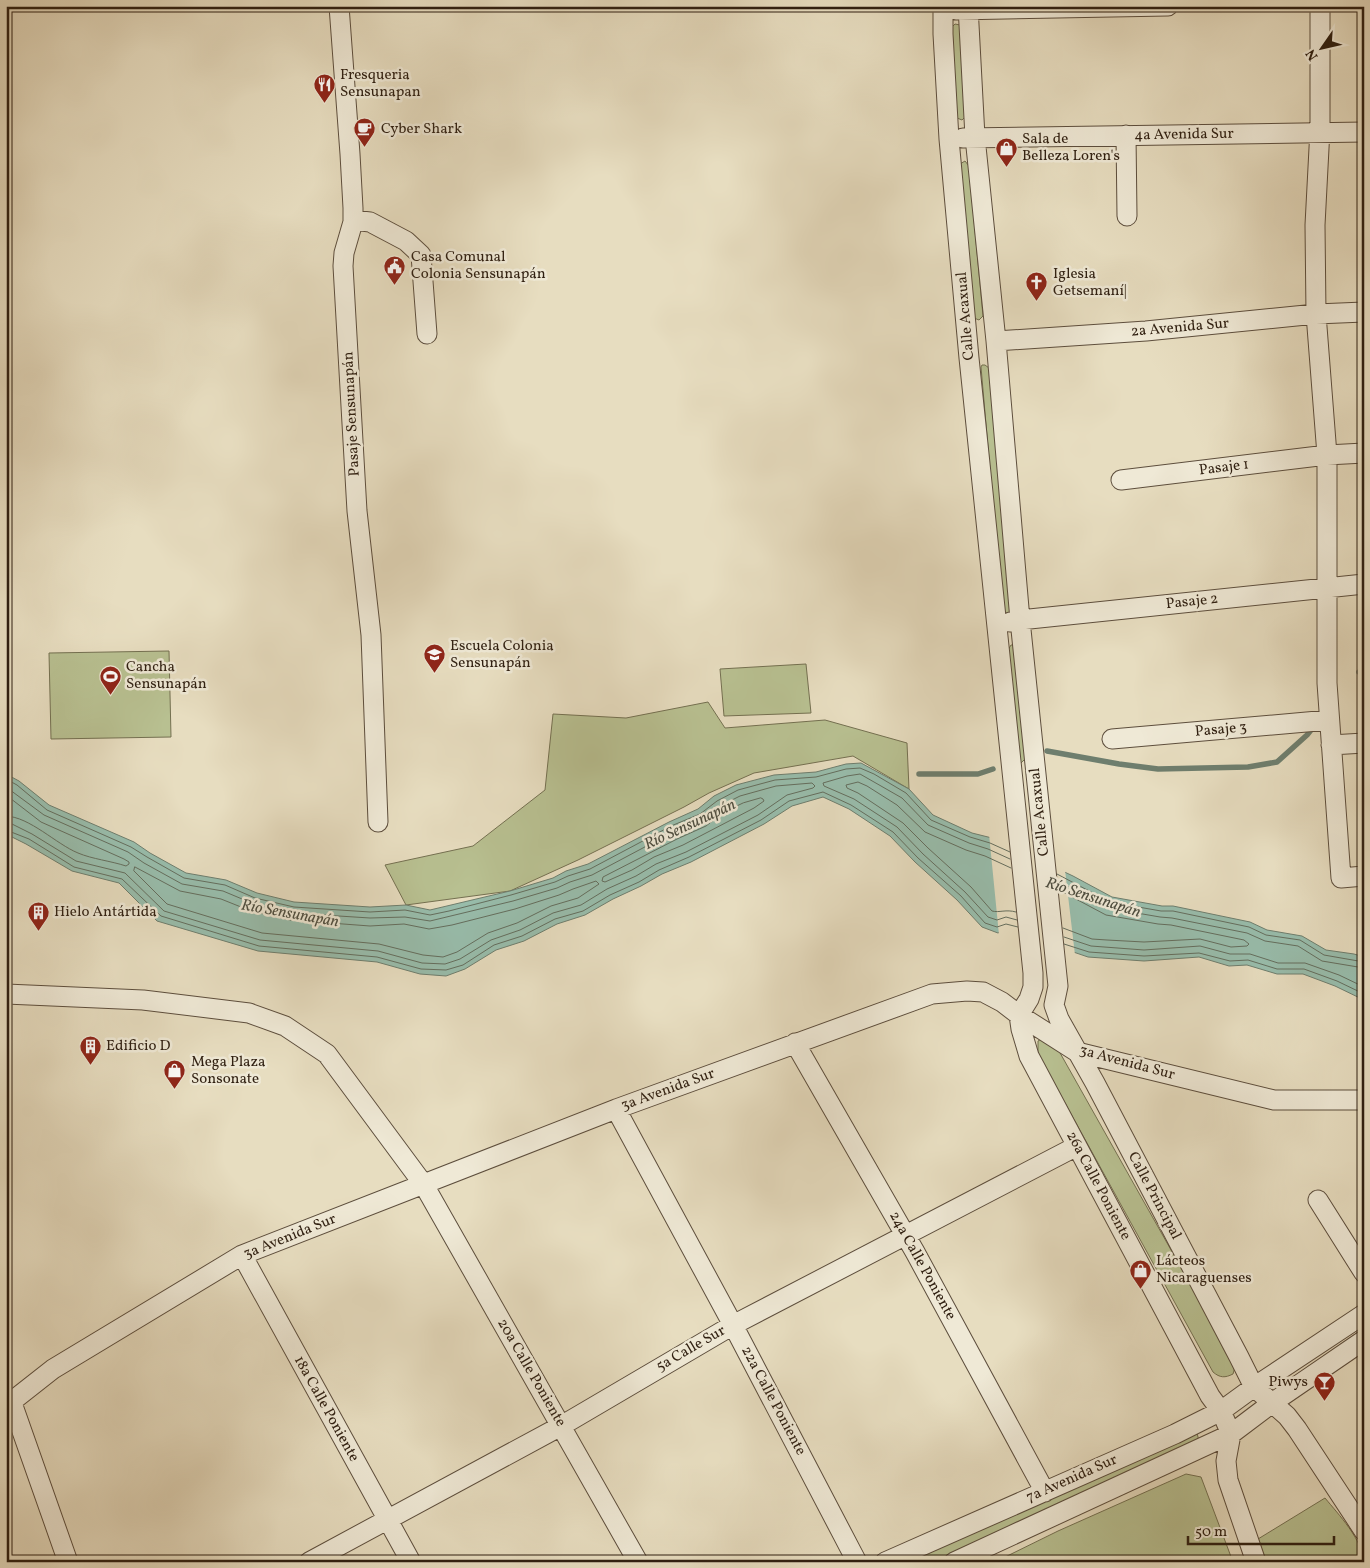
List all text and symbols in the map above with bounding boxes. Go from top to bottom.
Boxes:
north arrow [1298,22,1348,72]
text: N [1302,45,1323,64]
place label: Fresqueria Sensunapan [340,65,421,103]
restaurant icon: Fresqueria Sensunapan [312,72,336,103]
cafe icon: Cyber Shark [353,117,377,148]
place label: Cyber Shark [381,119,462,140]
street label: 4a Avenida Sur [1134,124,1234,146]
place label: Sala de Belleza Loren's [1022,129,1120,167]
shop icon: Sala de Belleza Loren's [994,136,1018,167]
place label: Casa Comunal Colonia Sensunapán [411,247,546,285]
public building icon: Casa Comunal Colonia Sensunapán [383,254,407,285]
place label: Iglesia Getsemaní| [1053,264,1127,302]
street label: Calle Acaxual [952,271,980,361]
church icon: Iglesia Getsemaní| [1025,271,1049,302]
street label: 2a Avenida Sur [1130,313,1230,343]
street label: Pasaje Sensunapán [338,351,366,477]
street label: Pasaje 1 [1198,455,1250,481]
street label: Pasaje 2 [1165,589,1219,615]
place label: Escuela Colonia Sensunapán [450,636,554,674]
school or university icon: Escuela Colonia Sensunapán [422,643,446,674]
place label: Cancha Sensunapán [126,657,207,695]
sports icon: Cancha Sensunapán [98,664,122,695]
street label: Pasaje 3 [1194,717,1248,743]
street label: Calle Acaxual [1025,767,1055,857]
water label: Río Sensunapán [641,794,739,856]
water label: Río Sensunapán [1043,872,1143,924]
water label: Río Sensunapán [239,895,341,933]
building icon: Hielo Antártida [26,900,50,931]
place label: Hielo Antártida [54,902,157,923]
building icon: Edificio D [78,1034,102,1065]
place label: Edificio D [106,1036,171,1057]
street label: 3a Avenida Sur [1077,1040,1177,1086]
place label: Mega Plaza Sonsonate [191,1052,266,1090]
shop icon: Mega Plaza Sonsonate [163,1059,187,1090]
street label: 3a Avenida Sur [618,1063,718,1117]
street label: 26a Calle Poniente [1060,1128,1136,1244]
street label: Calle Principal [1122,1148,1186,1244]
street label: 24a Calle Poniente [883,1208,961,1324]
street label: 3a Avenida Sur [241,1209,339,1265]
place label: Lácteos Nicaraguenses [1156,1251,1252,1289]
shop icon: Lácteos Nicaraguenses [1128,1258,1152,1289]
street label: 20a Calle Poniente [491,1315,571,1431]
street label: 5a Calle Sur [652,1321,730,1377]
street label: 22a Calle Poniente [735,1343,811,1459]
street label: 18a Calle Poniente [288,1352,364,1466]
bar icon: Piwys [1312,1370,1336,1401]
place label: Piwys [1269,1372,1308,1393]
street label: 7a Avenida Sur [1023,1450,1121,1508]
scale bar [1188,1513,1334,1545]
text: 50 m [1195,1522,1227,1543]

